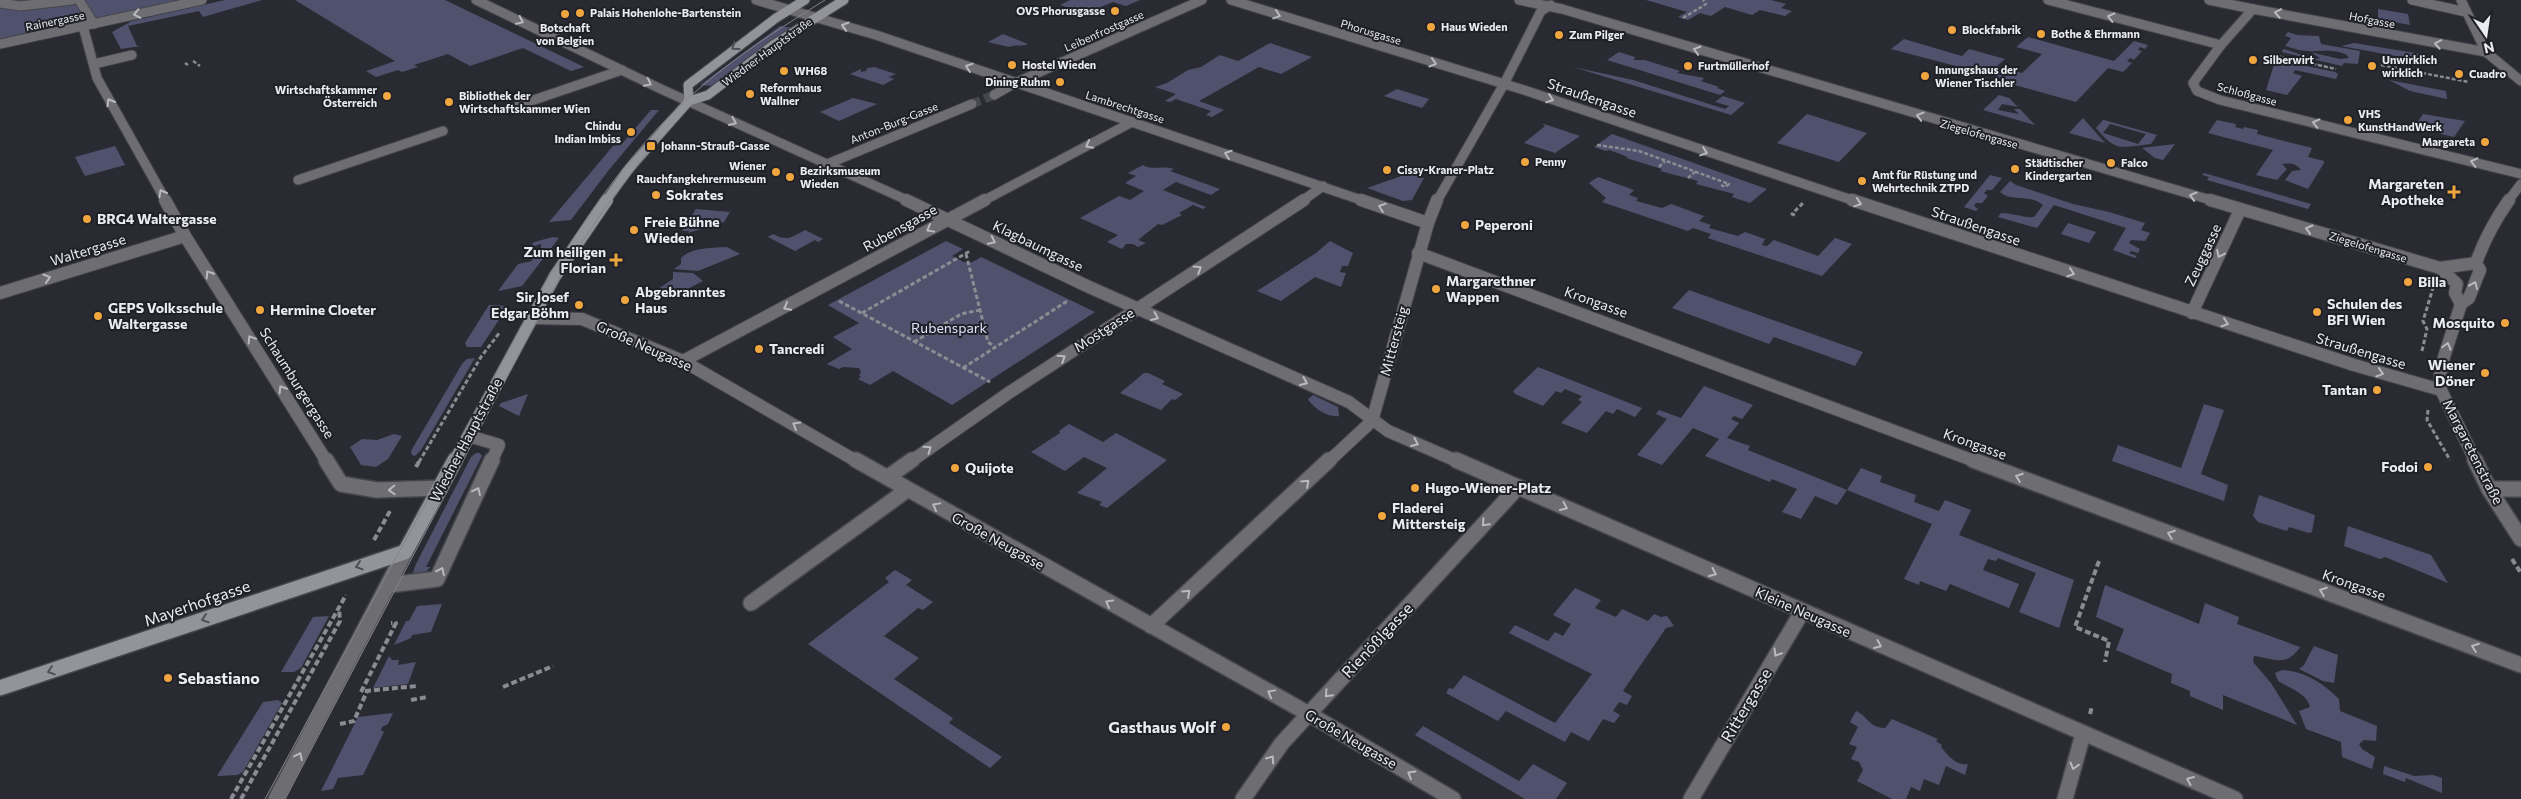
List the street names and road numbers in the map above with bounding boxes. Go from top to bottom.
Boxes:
street label: Leibenfrostgasse [1062,7,1146,54]
street label: Rainergasse [24,8,86,33]
street label: Hofgasse [2348,9,2396,30]
street label: Wiedner Hauptstraße [719,15,814,89]
street label: Phorusgasse [1339,16,1403,47]
street label: Straußengasse [1545,74,1639,121]
street label: Schloßgasse [2216,79,2279,108]
street label: Lambrechtgasse [1084,88,1166,125]
street label: Anton-Burg-Gasse [848,99,940,146]
street label: Ziegelofengasse [1939,116,2020,151]
street label: Rubensgasse [860,200,940,255]
street label: Straußengasse [1929,202,2023,249]
street label: Klagbaumgasse [990,216,1086,275]
street label: Zeuggasse [2181,221,2224,289]
street label: Ziegelofengasse [2328,229,2409,265]
street label: Waltergasse [48,230,128,269]
street label: Krongasse [1562,282,1630,321]
street label: Mostgasse [1070,304,1137,355]
street label: Mittersteig [1376,304,1411,378]
street label: Große Neugasse [594,317,695,374]
street label: Schaumburgergasse [256,324,338,441]
street label: Straußengasse [2314,329,2408,372]
street label: Wiedner Hauptstraße [426,375,505,504]
street label: Margaretenstraße [2440,397,2507,507]
street label: Krongasse [1941,424,2009,463]
street label: Große Neugasse [949,508,1047,573]
street label: Krongasse [2320,565,2388,604]
street label: Mayerhofgasse [141,575,252,630]
street label: Kleine Neugasse [1753,583,1854,640]
street label: Rienößlgasse [1337,598,1416,681]
street label: Rittergasse [1716,664,1775,745]
street label: Große Neugasse [1302,705,1400,772]

